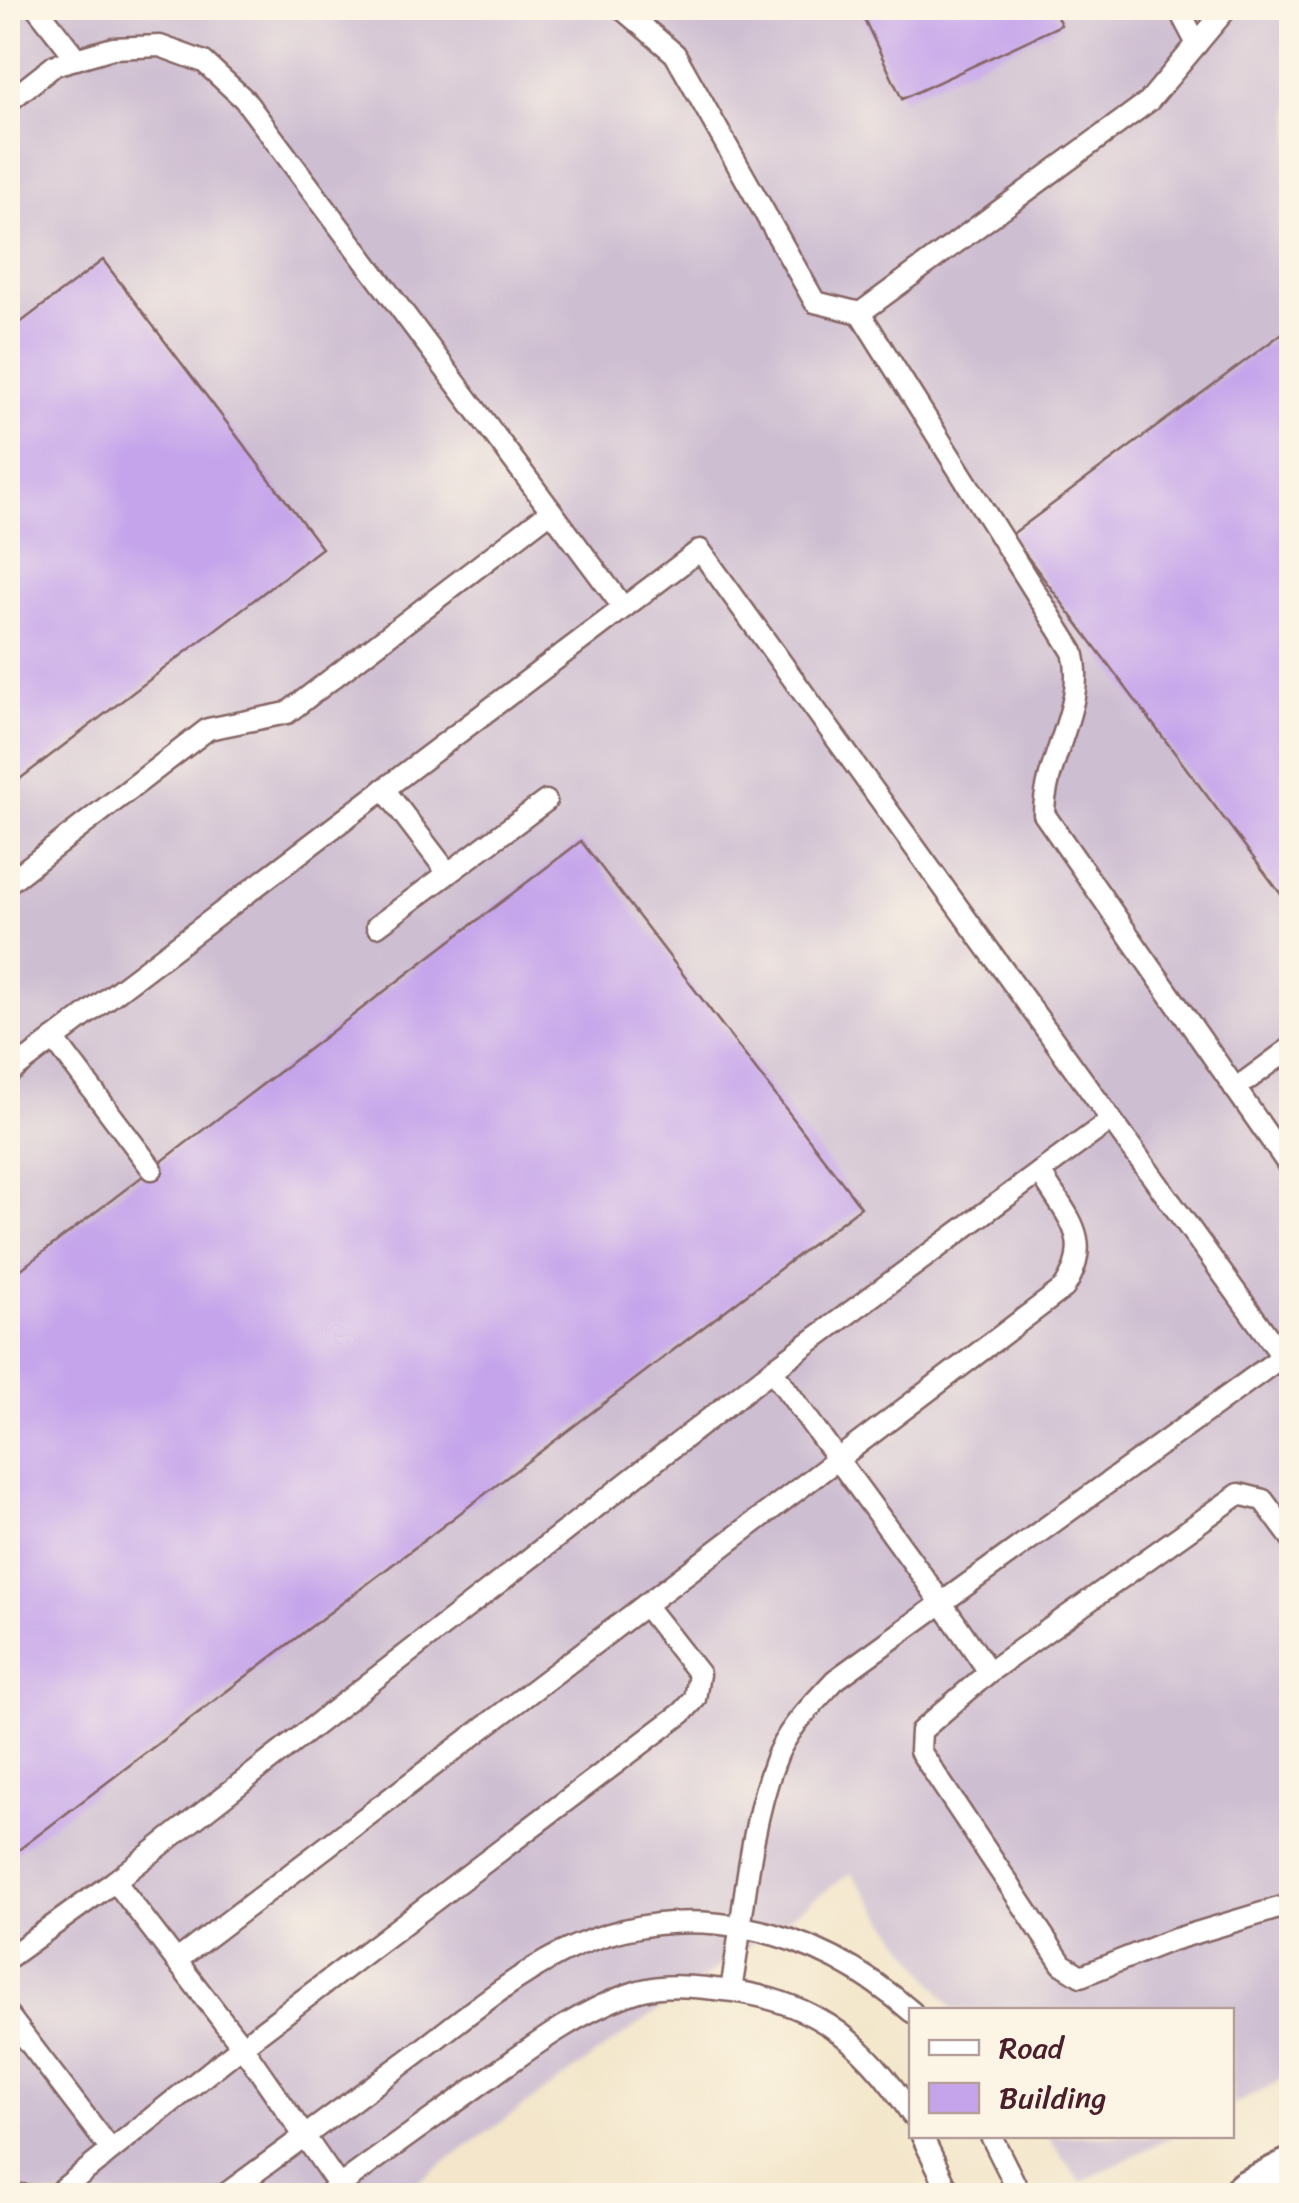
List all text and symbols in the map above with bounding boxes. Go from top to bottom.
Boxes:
legend [909,2008,1234,2138]
text: Road [999,2021,1066,2075]
text: Building [999,2071,1106,2125]

